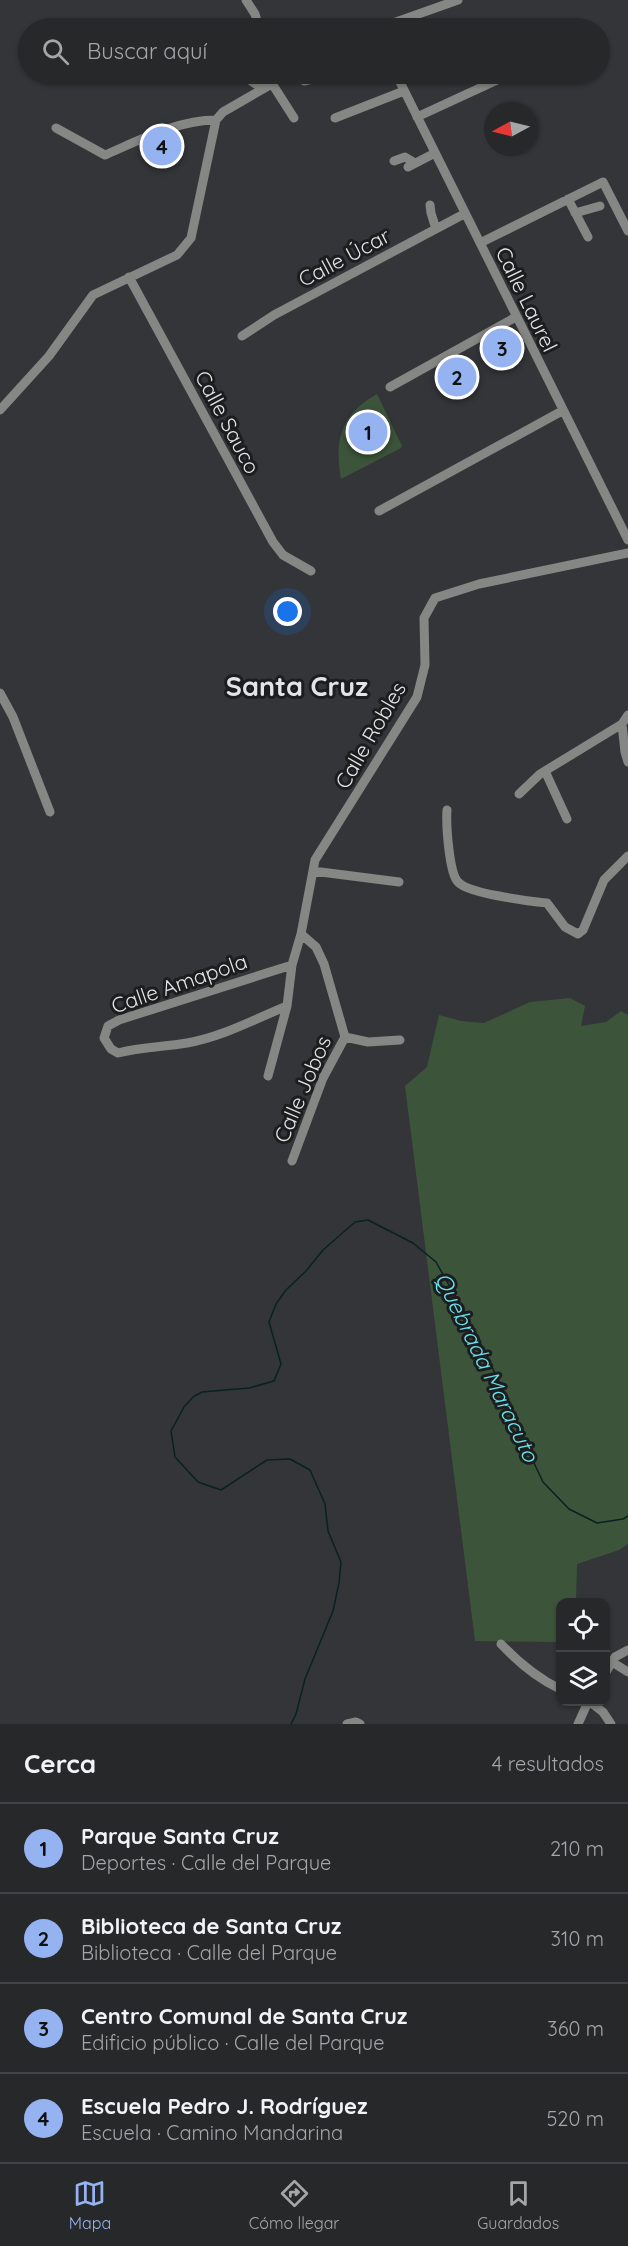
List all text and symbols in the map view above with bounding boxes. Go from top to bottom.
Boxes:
search box [18,18,610,84]
icon: search [39,35,72,68]
text: Buscar aquí [87,37,207,65]
north arrow [484,102,538,156]
pin: 4 [142,124,182,168]
street label: Calle Úcar [294,222,394,292]
street label: Calle Laurel [490,242,564,356]
pin: 3 [482,326,522,370]
pin: 2 [438,354,476,400]
street label: Calle Sauco [190,366,266,478]
pin: 1 [348,410,388,454]
your location [273,597,302,626]
district label: Santa Cruz [226,669,368,703]
street label: Calle Robles [329,677,411,793]
street label: Calle Amapola [108,948,250,1018]
street label: Calle Jobos [268,1032,336,1146]
water label: Quebrada Maracuto [429,1268,546,1468]
map controls [556,1598,610,1706]
button: locate [556,1598,610,1652]
button: layers [556,1652,610,1706]
text: Cerca [24,1747,96,1780]
text: 4 resultados [492,1751,604,1776]
text: Parque Santa Cruz [81,1822,279,1850]
text: 1 [40,1836,47,1861]
text: 210 m [550,1836,604,1861]
text: Deportes · Calle del Parque [81,1850,331,1875]
text: Biblioteca de Santa Cruz [81,1912,341,1940]
text: 2 [38,1926,49,1951]
text: 310 m [551,1926,604,1951]
text: Biblioteca · Calle del Parque [81,1940,337,1965]
text: Centro Comunal de Santa Cruz [81,2002,407,2030]
text: 3 [38,2016,49,2041]
text: 360 m [547,2016,604,2041]
text: Edificio público · Calle del Parque [81,2030,384,2055]
text: Escuela Pedro J. Rodríguez [81,2092,368,2120]
text: 4 [38,2106,49,2131]
text: 520 m [546,2106,604,2131]
text: Escuela · Camino Mandarina [81,2120,343,2145]
tab: Mapa [69,2177,111,2233]
tab: Cómo llegar [249,2177,339,2233]
tab: Guardados [477,2177,559,2233]

